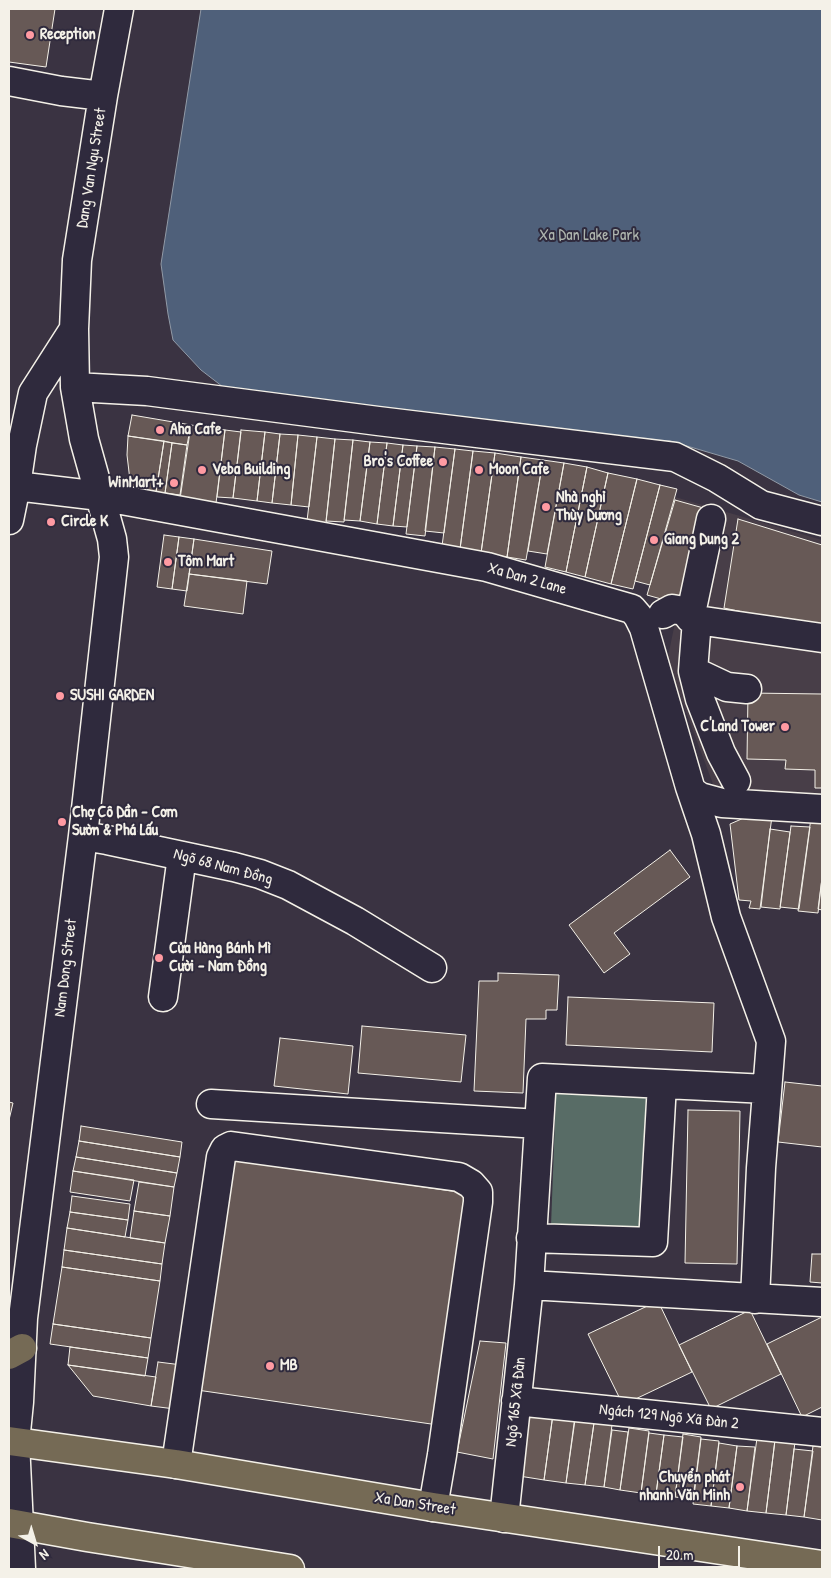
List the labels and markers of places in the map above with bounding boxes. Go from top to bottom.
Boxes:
place label: Reception [40,25,96,45]
marker: Reception [24,29,36,41]
place label: Aha Cafe [170,420,222,440]
marker: Aha Cafe [154,424,166,436]
place label: Bro's Coffee [363,452,433,472]
marker: Bro's Coffee [437,456,449,468]
place label: Veba Building [212,460,290,480]
place label: Moon Cafe [489,460,549,480]
marker: Veba Building [196,464,208,476]
marker: Moon Cafe [473,464,485,476]
place label: WinMart+ [108,473,164,493]
marker: WinMart+ [168,477,180,489]
place label: Nhà nghỉ Thùy Dương [556,488,622,526]
marker: Nhà nghỉ Thùy Dương [540,501,552,513]
place label: Circle K [61,512,108,532]
marker: Circle K [45,516,57,528]
place label: Giang Dung 2 [664,530,739,550]
marker: Giang Dung 2 [648,534,660,546]
place label: Tôm Mart [178,552,234,572]
marker: Tôm Mart [162,556,174,568]
place label: SUSHI GARDEN [70,686,154,706]
marker: SUSHI GARDEN [54,690,66,702]
place label: C'Land Tower [700,717,775,737]
marker: C'Land Tower [779,721,791,733]
place label: Chợ Cô Dần - Cơm Sườn & Phá Lấu [72,803,178,841]
marker: Chợ Cô Dần - Cơm Sườn & Phá Lấu [56,816,68,828]
place label: Cửa Hàng Bánh Mì Cười - Nam Đồng [169,939,271,977]
marker: Cửa Hàng Bánh Mì Cười - Nam Đồng [153,952,165,964]
place label: MB [280,1356,298,1376]
marker: MB [264,1360,276,1372]
place label: Chuyển phát nhanh Văn Minh [639,1468,730,1506]
marker: Chuyển phát nhanh Văn Minh [734,1481,746,1493]

